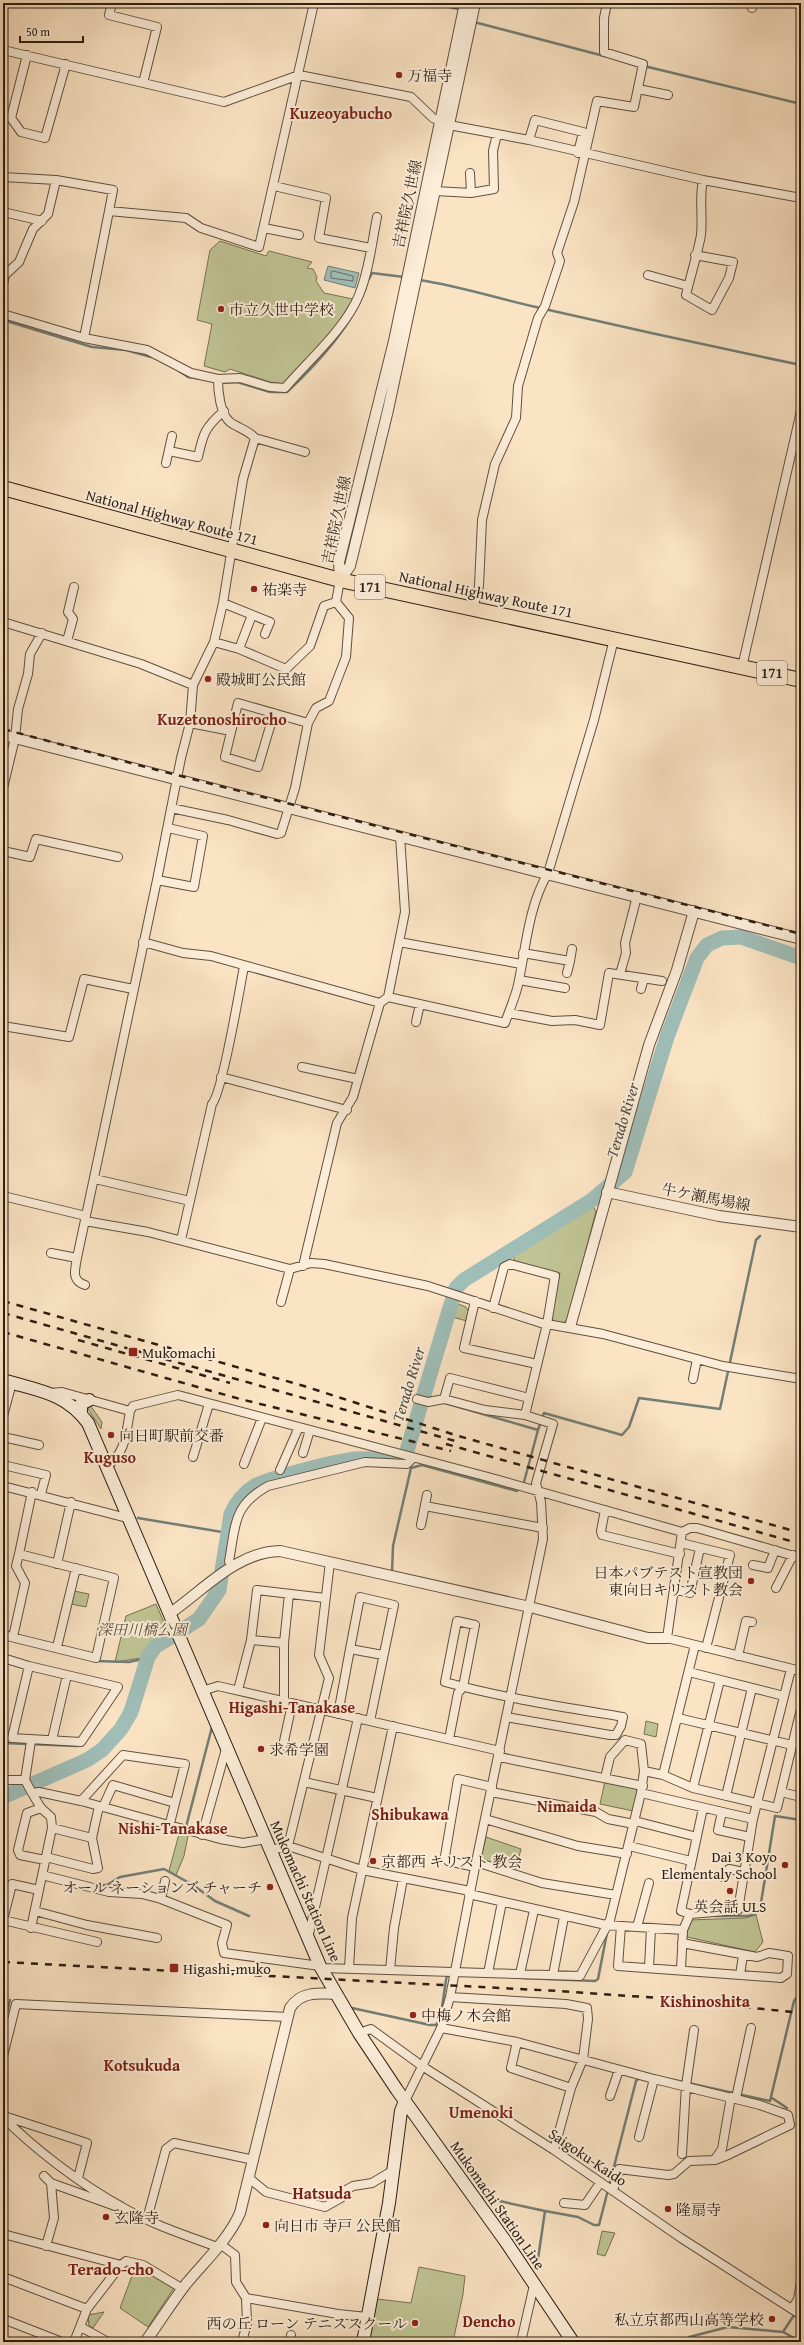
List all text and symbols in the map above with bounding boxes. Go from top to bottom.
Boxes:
scale bar [20,18,83,44]
text: 50 m [26,23,50,40]
place label: 万福寺 [407,65,452,86]
marker: 万福寺 [394,70,404,80]
district label: Kuzeoyabucho [290,101,393,125]
street label: 吉祥院久世線 [387,158,427,250]
place label: 市立久世中学校 [229,299,334,320]
marker: 市立久世中学校 [216,304,226,314]
street label: 吉祥院久世線 [316,474,356,566]
street label: National Highway Route 171 [84,484,260,550]
street label: National Highway Route 171 [397,565,575,623]
road number: 171 [355,575,385,599]
place label: 祐楽寺 [262,579,307,600]
marker: 祐楽寺 [249,584,259,594]
road number: 171 [757,661,787,685]
place label: 殿城町公民館 [216,669,306,690]
marker: 殿城町公民館 [203,674,213,684]
district label: Kuzetonoshirocho [157,707,287,731]
water label: Terado River [599,1079,645,1160]
street label: 牛ケ瀬馬場線 [660,1178,752,1216]
place label: Mukomachi [142,1342,216,1363]
water label: Terado River [385,1343,431,1424]
marker: Mukomachi [127,1346,139,1358]
place label: 向日町駅前交番 [119,1425,224,1446]
marker: 向日町駅前交番 [106,1430,116,1440]
district label: Kuguso [84,1445,137,1469]
place label: 日本パブテスト宣教団 東向日キリスト教会 [594,1562,743,1600]
marker: 日本パブテスト宣教団 東向日キリスト教会 [746,1576,756,1586]
park label: 深田川橋公園 [97,1619,190,1640]
district label: Higashi-Tanakase [229,1695,355,1719]
place label: 求希学園 [269,1739,329,1760]
marker: 求希学園 [256,1744,266,1754]
district label: Nimaida [537,1794,598,1818]
district label: Shibukawa [371,1802,449,1826]
district label: Nishi-Tanakase [118,1816,228,1840]
street label: Mukomachi Station Line [265,1817,347,1965]
place label: Dai 3 Koyo Elementaly School [661,1846,777,1884]
place label: 京都西 キリスト 教会 [381,1851,522,1872]
marker: 京都西 キリスト 教会 [368,1856,378,1866]
marker: Dai 3 Koyo Elementaly School [780,1860,790,1870]
place label: オール ネーションズ チャーチ [62,1877,262,1898]
marker: オール ネーションズ チャーチ [265,1882,275,1892]
marker: 英会話 ULS [725,1886,735,1896]
place label: 英会話 ULS [694,1896,766,1917]
place label: Higashi-muko [183,1958,271,1979]
marker: Higashi-muko [168,1962,180,1974]
district label: Kishinoshita [660,1989,751,2013]
place label: 中梅ノ木会館 [421,2005,511,2026]
marker: 中梅ノ木会館 [408,2010,418,2020]
district label: Kotsukuda [104,2053,181,2077]
district label: Umenoki [449,2100,513,2124]
street label: Saigoku-Kaido [545,2123,632,2191]
street label: Mukomachi Station Line [446,2136,550,2274]
district label: Hatsuda [293,2181,352,2205]
place label: 隆扇寺 [676,2199,721,2220]
marker: 隆扇寺 [663,2204,673,2214]
place label: 玄隆寺 [114,2207,159,2228]
marker: 玄隆寺 [101,2212,111,2222]
place label: 向日市 寺戸 公民館 [274,2215,401,2236]
marker: 向日市 寺戸 公民館 [261,2220,271,2230]
district label: Terado-cho [68,2256,154,2281]
district label: Dencho [463,2309,516,2333]
place label: 私立京都西山高等学校 [614,2309,764,2330]
place label: 西の丘 ローン テニススクール [207,2313,407,2334]
marker: 私立京都西山高等学校 [767,2314,777,2324]
marker: 西の丘 ローン テニススクール [410,2318,420,2328]

